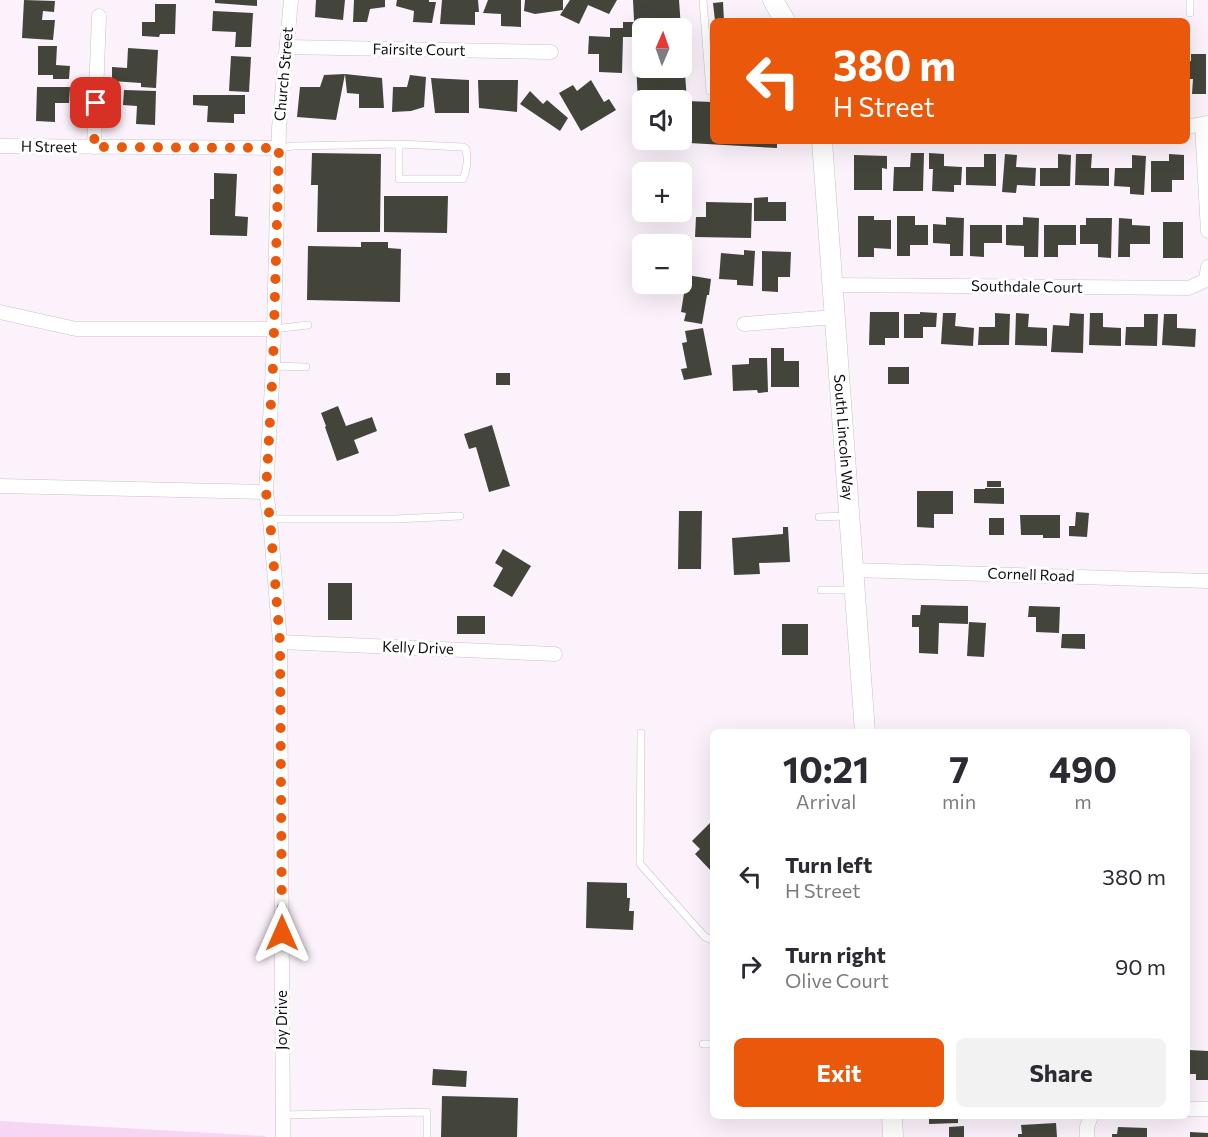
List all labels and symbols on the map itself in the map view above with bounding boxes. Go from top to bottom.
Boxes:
north arrow [632,18,692,78]
street label: Church Street [270,26,296,122]
street label: Fairsite Court [372,39,466,59]
pin [70,77,121,128]
street label: H Street [21,137,77,155]
street label: Southdale Court [971,276,1083,296]
street label: South Lincoln Way [831,373,858,501]
street label: Cornell Road [987,563,1075,585]
street label: Kelly Drive [382,637,454,657]
position arrow [250,901,314,965]
street label: Joy Drive [272,990,290,1050]

